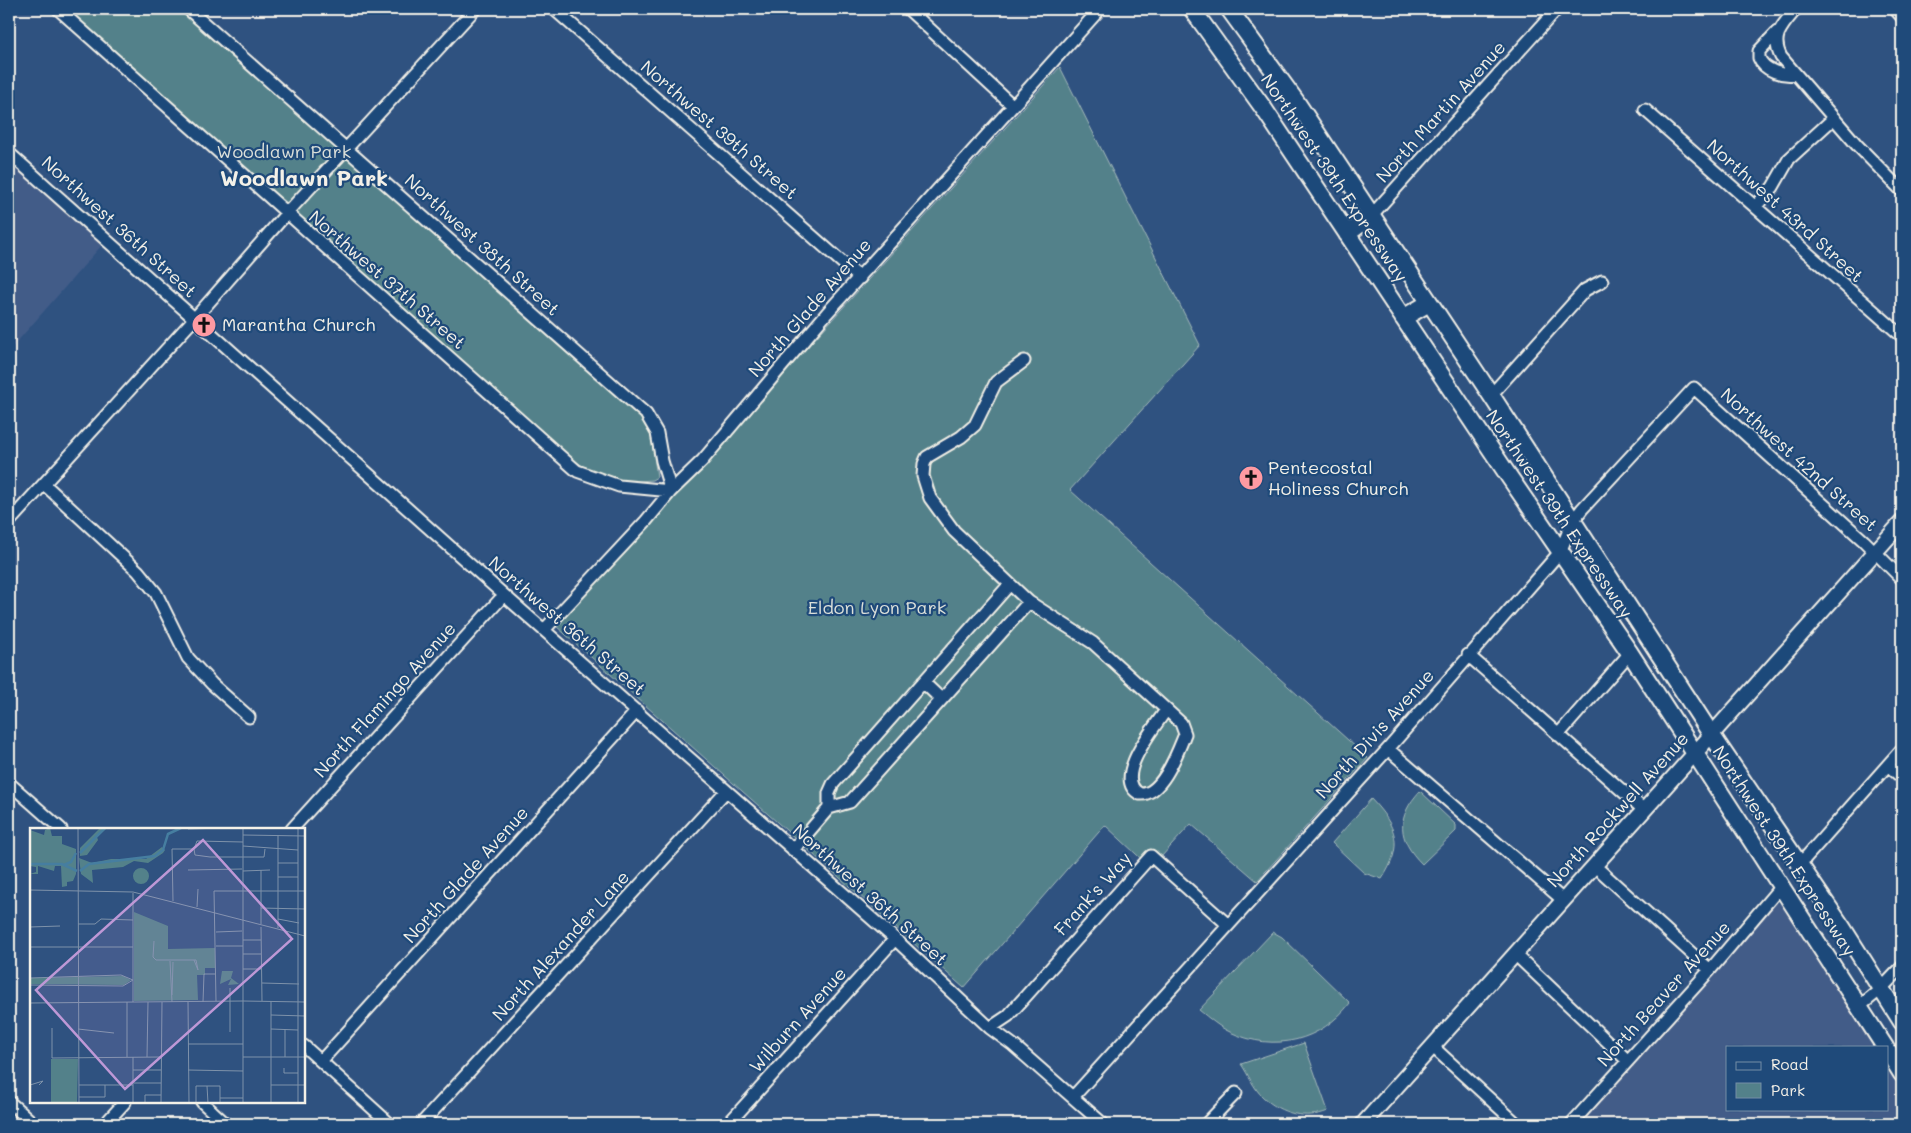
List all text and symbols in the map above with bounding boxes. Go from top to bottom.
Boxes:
street label: North Martin Avenue [1370,35,1510,187]
street label: Northwest 39th Street [636,54,803,204]
street label: Northwest 39th Expressway [1256,69,1414,286]
street label: Northwest 43rd Street [1702,133,1869,287]
park label: Woodlawn Park [217,139,351,163]
street label: Northwest 36th Street [37,150,202,302]
district label: Woodlawn Park [220,163,388,192]
street label: Northwest 38th Street [400,168,565,320]
street label: Northwest 37th Street [304,204,471,354]
street label: North Glade Avenue [742,233,876,382]
church icon: Marantha Church [191,312,217,338]
place label: Marantha Church [222,312,375,336]
street label: Northwest 42nd Street [1716,382,1883,536]
street label: Northwest 39th Expressway [1481,405,1639,622]
place label: Pentecostal Holiness Church [1268,455,1409,500]
church icon: Pentecostal Holiness Church [1238,465,1264,491]
street label: Northwest 36th Street [484,550,651,700]
park label: Eldon Lyon Park [808,595,946,619]
street label: North Flamingo Avenue [308,616,461,782]
street label: North Divis Avenue [1310,663,1439,803]
street label: North Rockwell Avenue [1541,726,1694,892]
street label: Northwest 39th Expressway [1708,741,1862,960]
street label: North Glade Avenue [397,801,533,948]
street label: Northwest 36th Street [788,818,953,970]
inset map [30,828,305,1103]
street label: Frank's Way [1048,846,1136,940]
street label: North Alexander Lane [486,865,634,1026]
street label: North Beaver Avenue [1591,915,1735,1071]
street label: Wilburn Avenue [743,961,851,1077]
legend [1726,1046,1888,1110]
text: Road [1771,1054,1808,1074]
text: Park [1771,1080,1805,1100]

